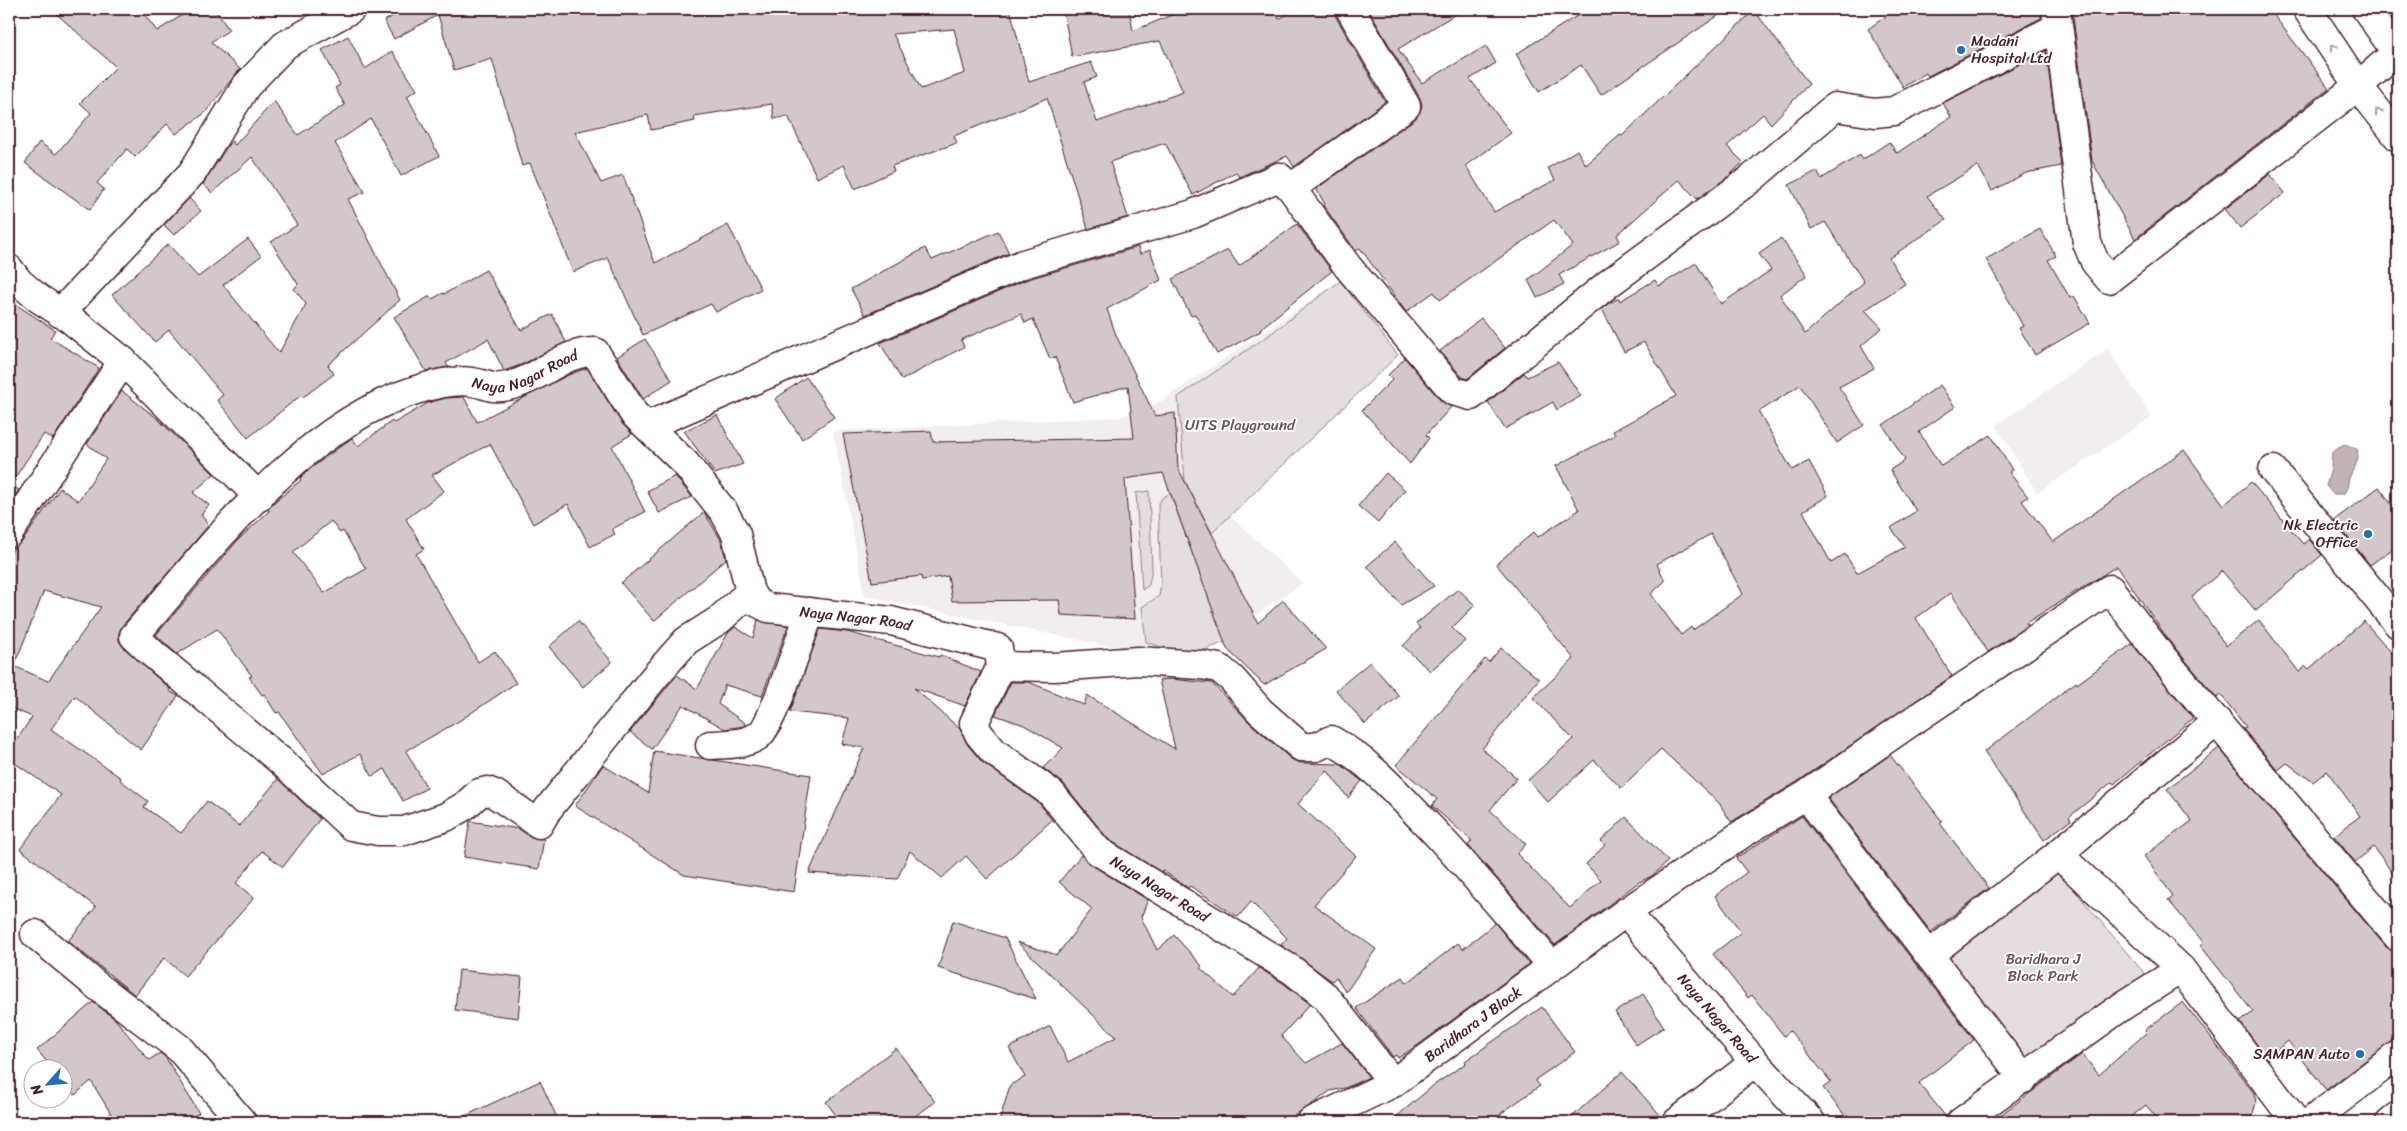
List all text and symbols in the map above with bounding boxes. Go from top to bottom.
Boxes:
place label: Madani Hospital Ltd [1971,28,2052,71]
marker: Madani Hospital Ltd [1955,44,1967,56]
one-way arrow [2329,44,2339,53]
one-way arrow [2376,109,2384,118]
street label: Naya Nagar Road [470,342,582,400]
park label: UITS Playground [1185,412,1296,438]
place label: Nk Electric Office [2284,512,2359,555]
marker: Nk Electric Office [2362,528,2374,540]
street label: Naya Nagar Road [798,598,915,639]
street label: Naya Nagar Road [1105,848,1215,930]
park label: Baridhara J Block Park [2005,946,2082,989]
street label: Naya Nagar Road [1671,967,1765,1070]
street label: Baridhara J Block [1418,979,1528,1069]
place label: SAMPAN Auto [2253,1041,2350,1067]
marker: SAMPAN Auto [2354,1048,2366,1060]
north arrow [22,1058,72,1108]
text: N [23,1079,51,1101]

